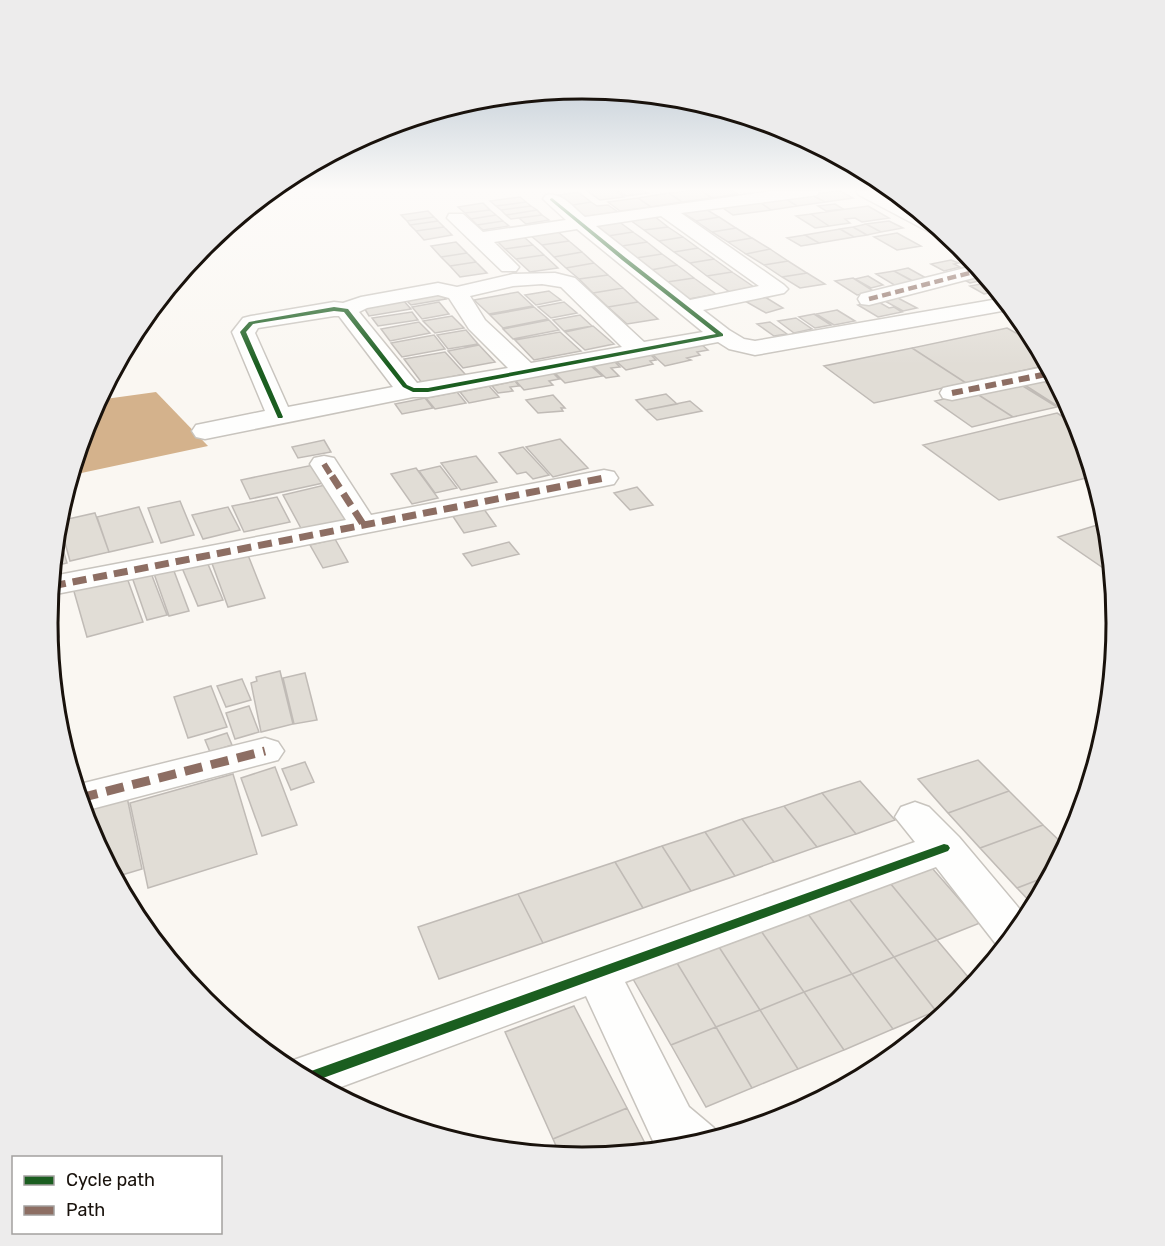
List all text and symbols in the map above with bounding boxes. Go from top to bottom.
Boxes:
legend [12,1156,222,1234]
text: Cycle path [66,1169,155,1191]
text: Path [66,1199,105,1221]

